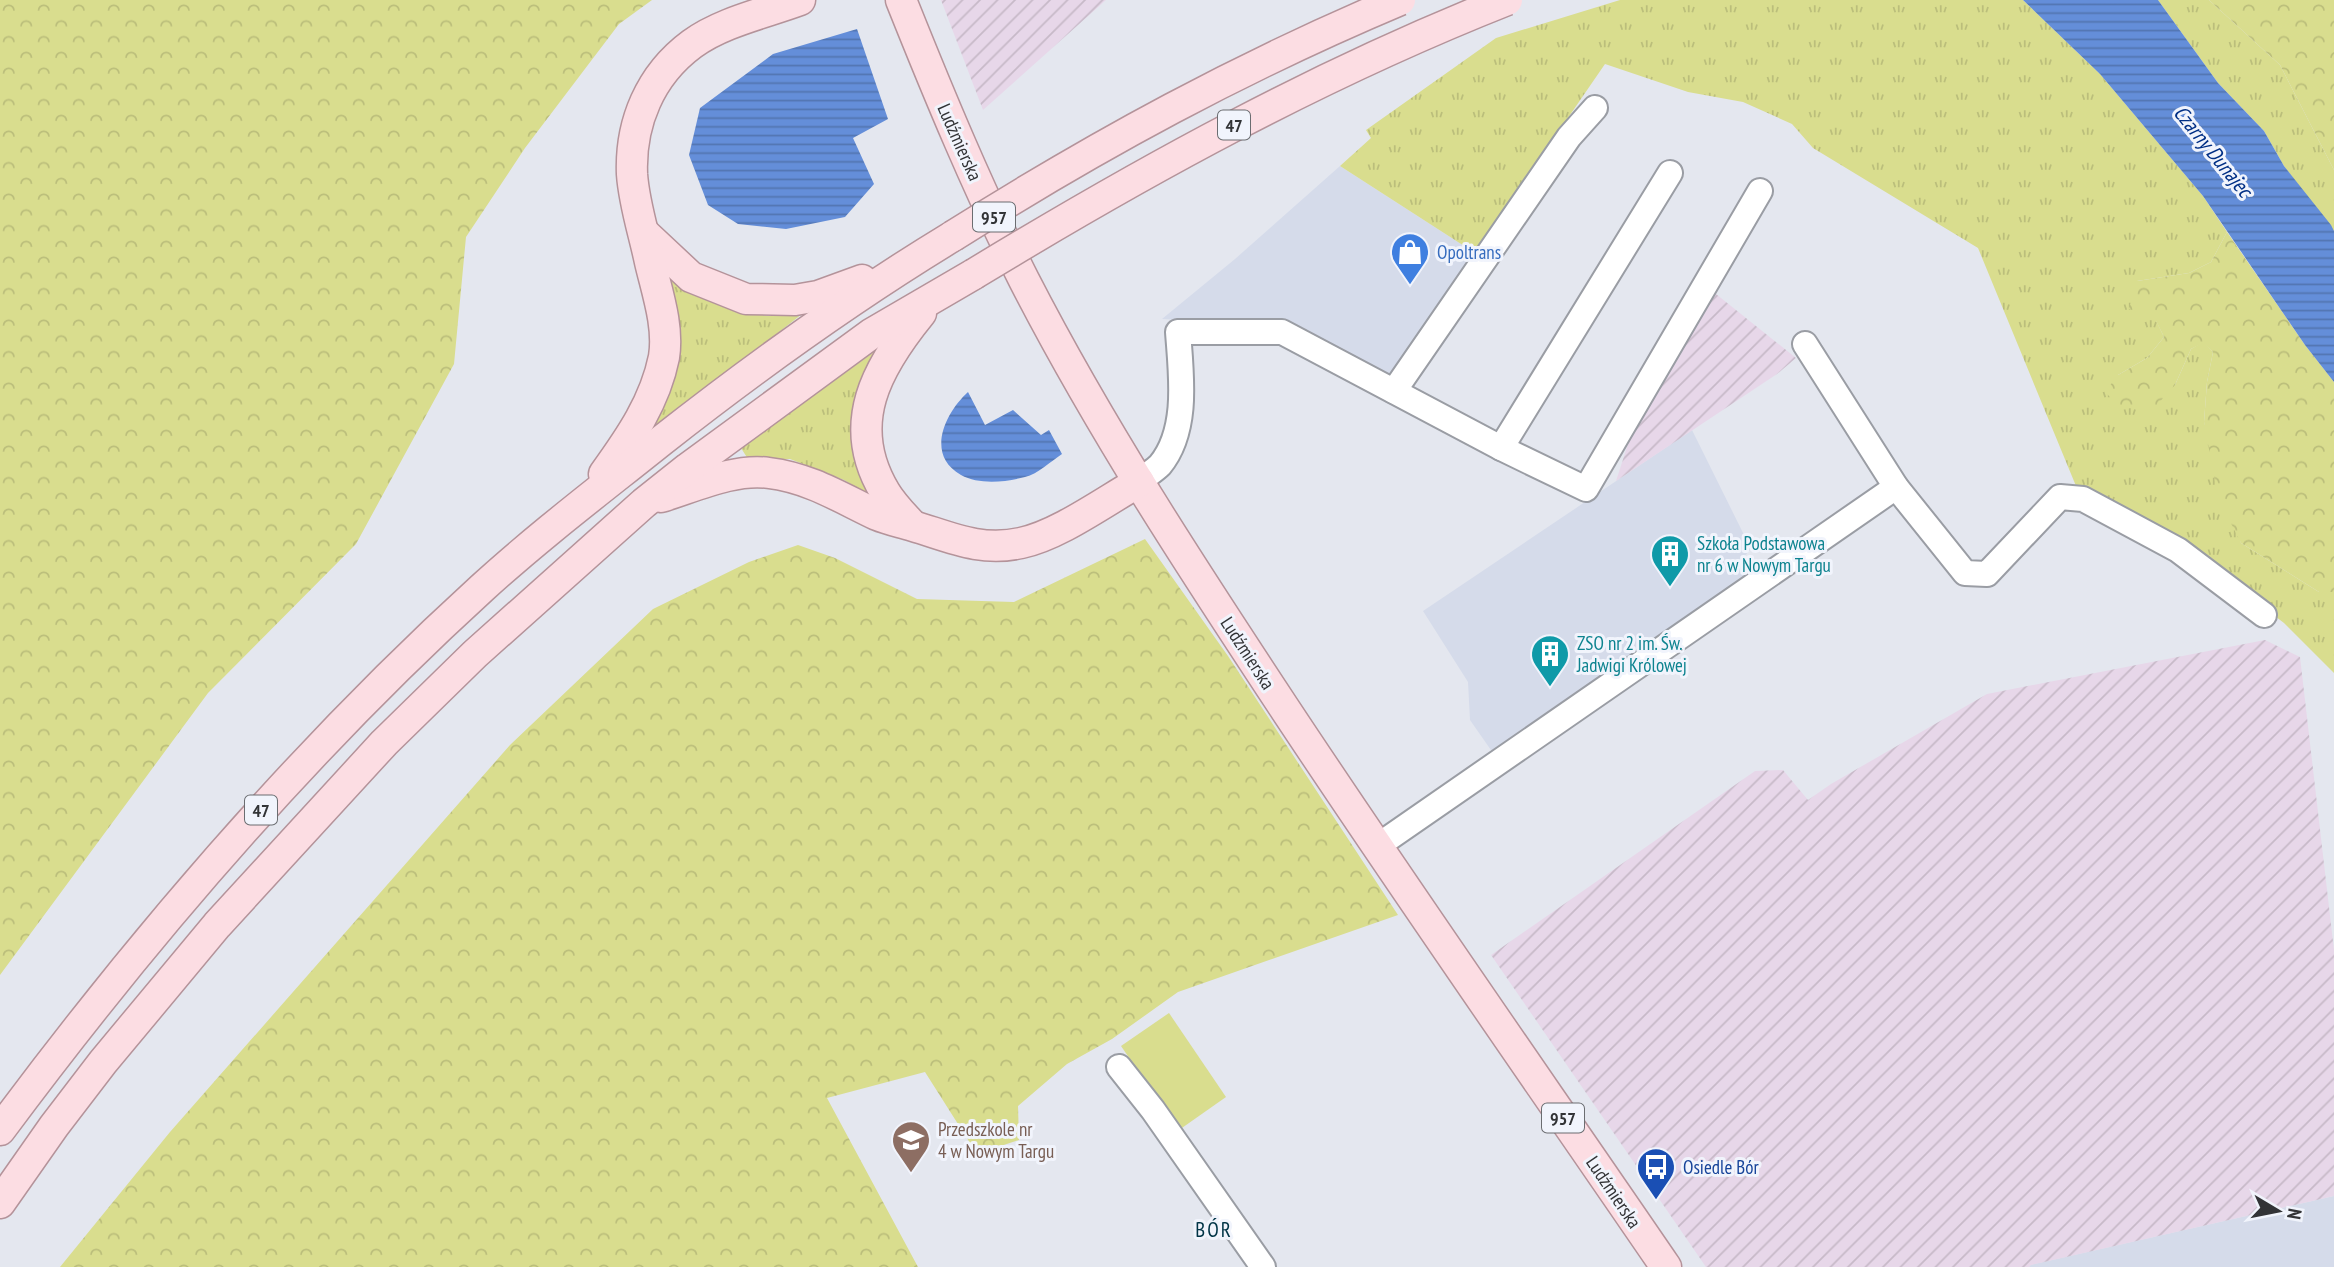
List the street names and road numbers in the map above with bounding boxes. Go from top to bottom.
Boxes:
street label: Ludźmierska [932,100,988,184]
road number: 47 [1218,110,1250,140]
road number: 957 [973,202,1015,232]
street label: Ludźmierska [1216,612,1280,694]
road number: 47 [245,796,277,824]
road number: 957 [1542,1104,1584,1133]
street label: Ludźmierska [1581,1151,1647,1233]

